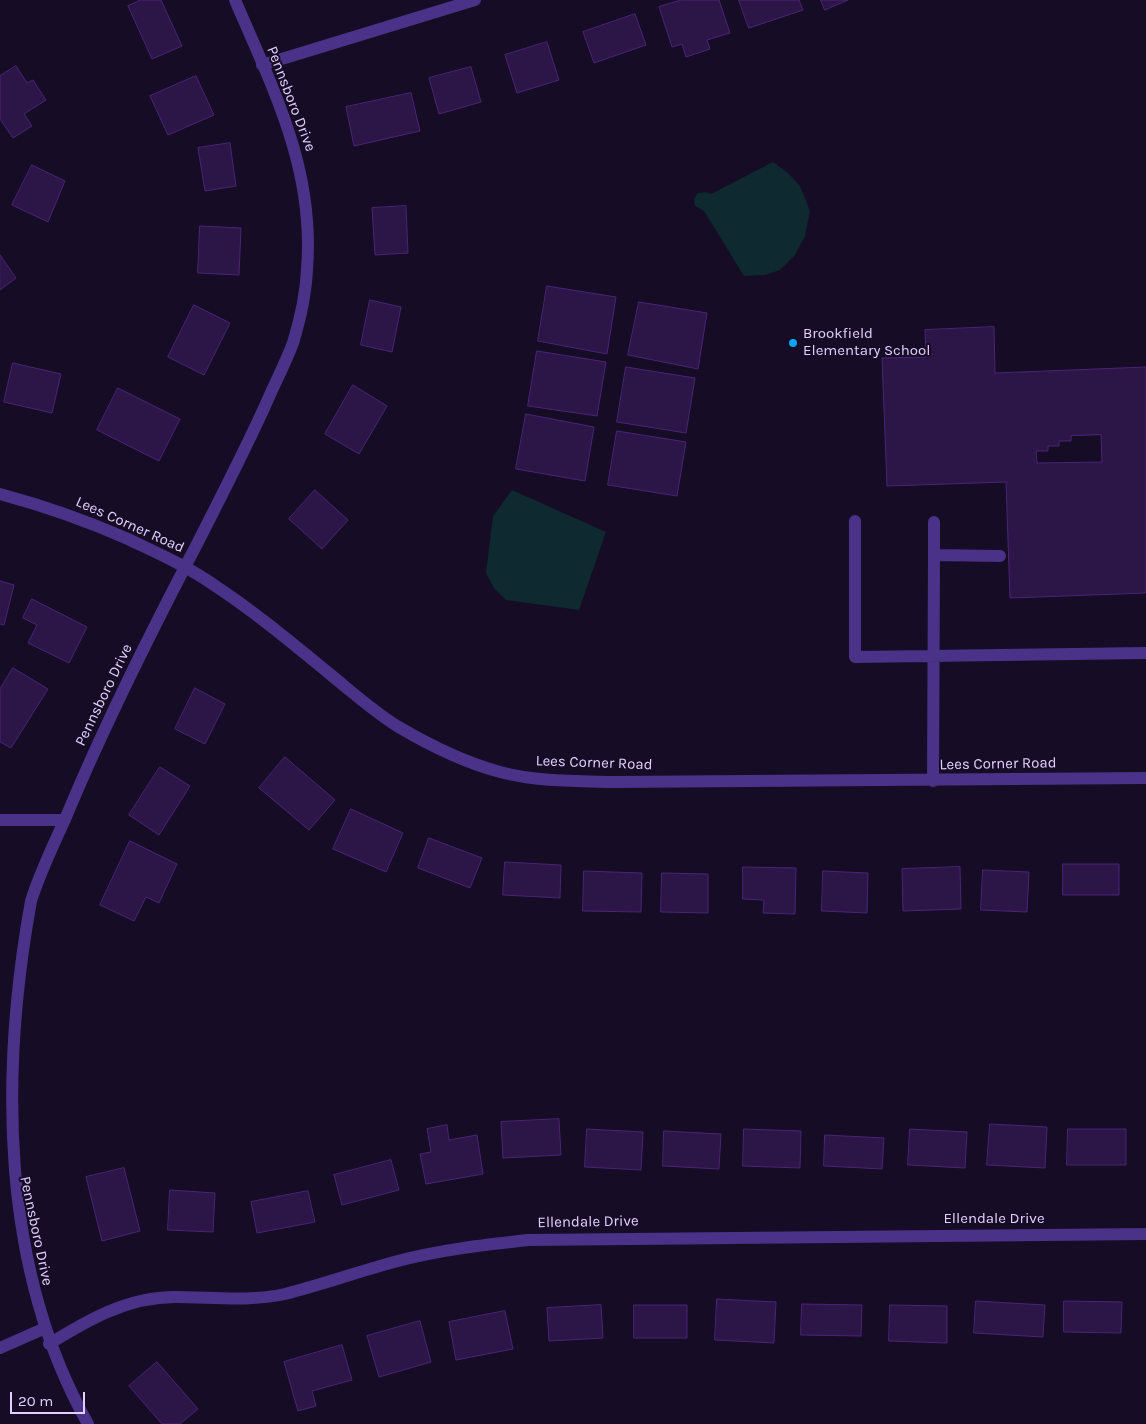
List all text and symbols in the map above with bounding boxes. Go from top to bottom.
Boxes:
street label: Pennsboro Drive [263,44,319,154]
place label: Brookfield Elementary School [803,325,930,360]
marker: Brookfield Elementary School [787,337,799,349]
street label: Lees Corner Road [73,493,187,557]
street label: Pennsboro Drive [72,641,136,749]
street label: Lees Corner Road [535,752,653,774]
street label: Lees Corner Road [939,754,1057,774]
street label: Pennsboro Drive [16,1175,56,1287]
street label: Ellendale Drive [943,1210,1045,1228]
street label: Ellendale Drive [537,1212,639,1232]
scale bar [12,1382,88,1414]
text: 20 m [18,1392,53,1410]

